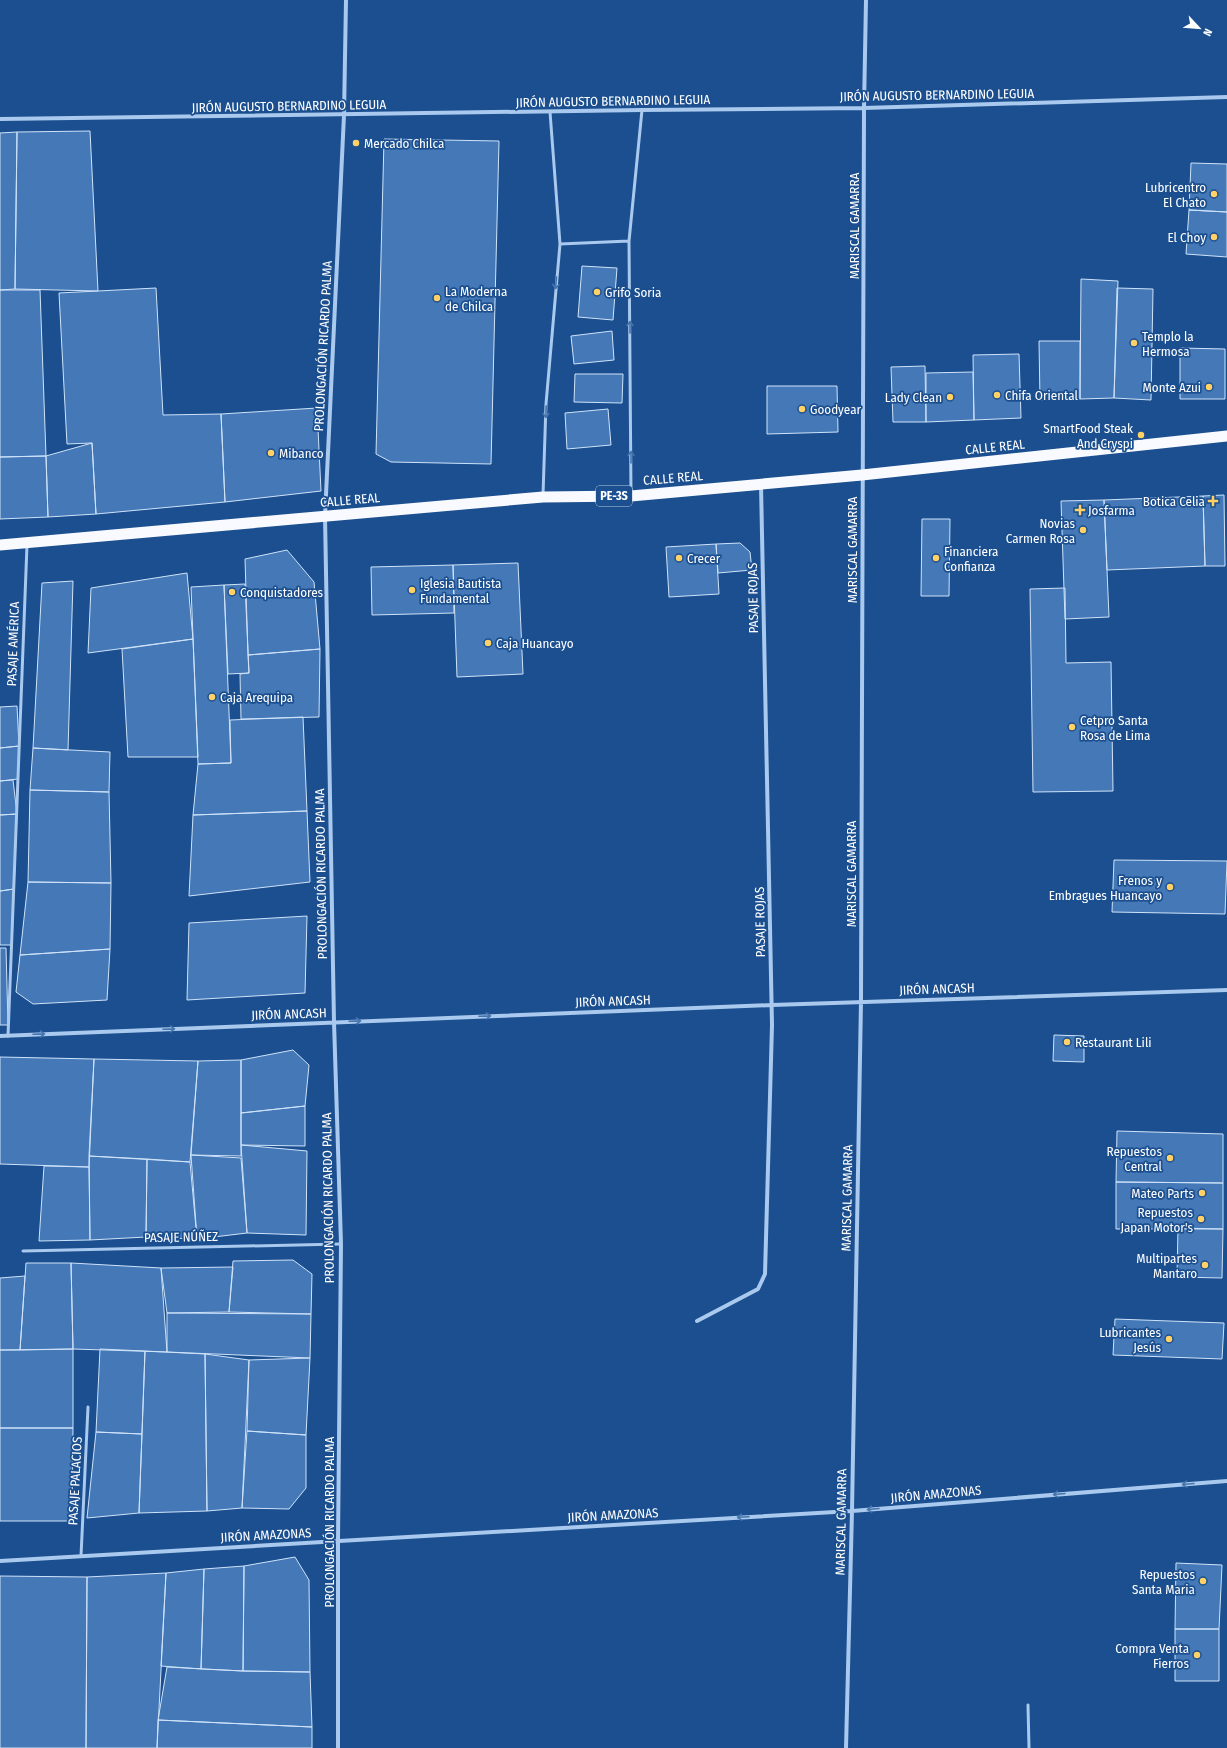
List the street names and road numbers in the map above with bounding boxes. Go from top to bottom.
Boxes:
street label: JIRÓN AUGUSTO BERNARDINO LEGUIA [840,86,1035,104]
street label: JIRÓN AUGUSTO BERNARDINO LEGUIA [516,92,711,110]
street label: JIRÓN AUGUSTO BERNARDINO LEGUIA [192,97,387,115]
street label: MARISCAL GAMARRA [847,173,862,279]
street label: PROLONGACIÓN RICARDO PALMA [311,260,335,432]
street label: CALLE REAL [964,436,1026,458]
street label: CALLE REAL [643,468,704,488]
road number: PE-3S [596,486,632,506]
street label: CALLE REAL [320,490,381,510]
street label: MARISCAL GAMARRA [845,497,860,603]
street label: PASAJE ROJAS [745,563,761,633]
street label: PASAJE AMÉRICA [4,601,22,687]
street label: PROLONGACIÓN RICARDO PALMA [312,788,330,960]
street label: MARISCAL GAMARRA [844,821,859,927]
street label: PASAJE ROJAS [752,887,768,957]
street label: JIRÓN ANCASH [899,980,975,998]
street label: JIRÓN ANCASH [575,992,651,1010]
street label: JIRÓN ANCASH [251,1005,327,1023]
street label: PROLONGACIÓN RICARDO PALMA [319,1112,337,1284]
street label: MARISCAL GAMARRA [839,1144,855,1251]
street label: PASAJE NÚÑEZ [144,1229,218,1245]
street label: PASAJE PALACIOS [65,1436,85,1526]
street label: PROLONGACIÓN RICARDO PALMA [322,1436,337,1607]
street label: MARISCAL GAMARRA [833,1468,849,1575]
street label: JIRÓN AMAZONAS [890,1483,982,1505]
street label: JIRÓN AMAZONAS [567,1505,659,1525]
street label: JIRÓN AMAZONAS [220,1525,312,1545]

